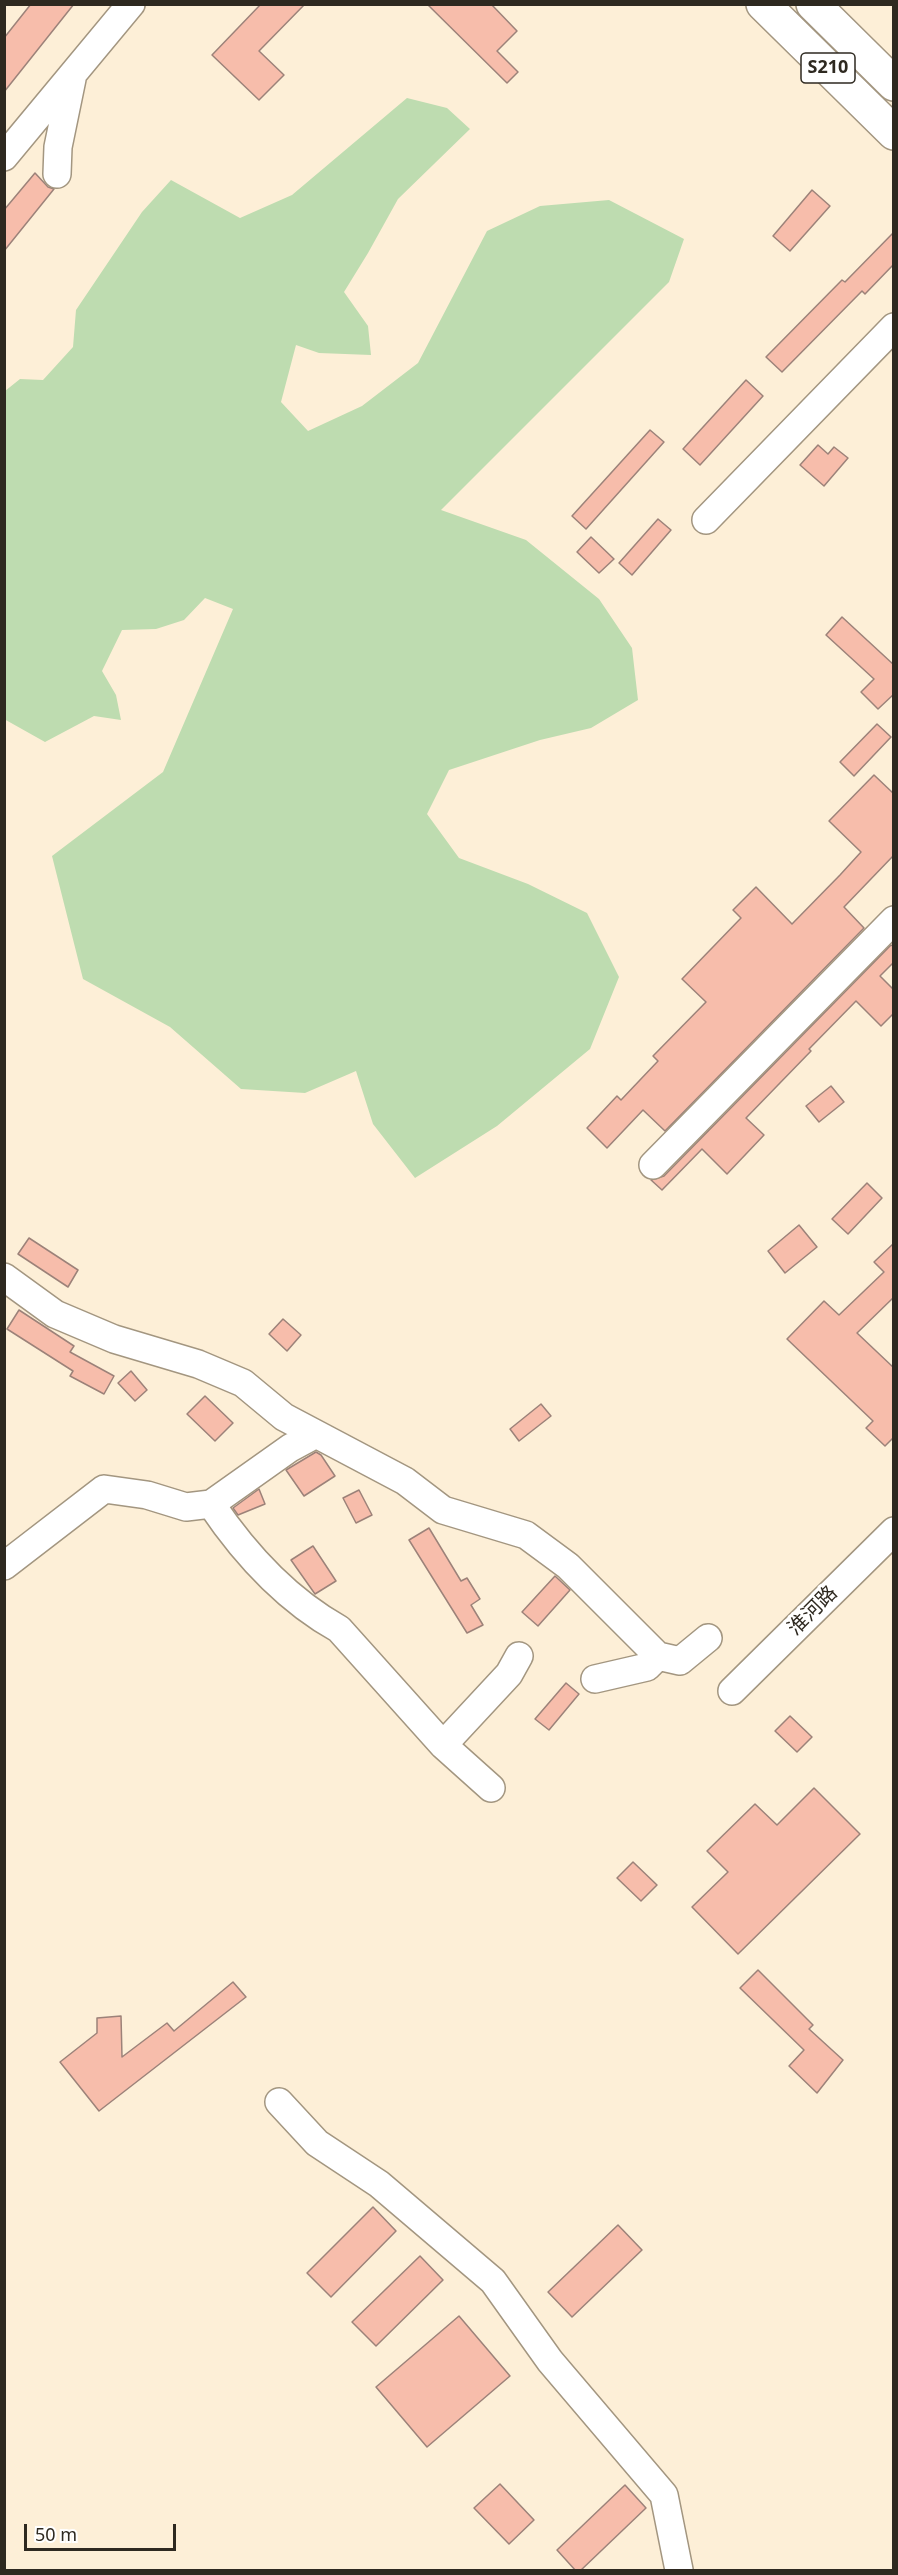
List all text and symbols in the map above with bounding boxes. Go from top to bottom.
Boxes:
road number: S210 [801,53,855,83]
street label: 淮河路 [783,1581,843,1641]
scale bar [27,2512,178,2550]
text: 50 m [35,2522,77,2546]

